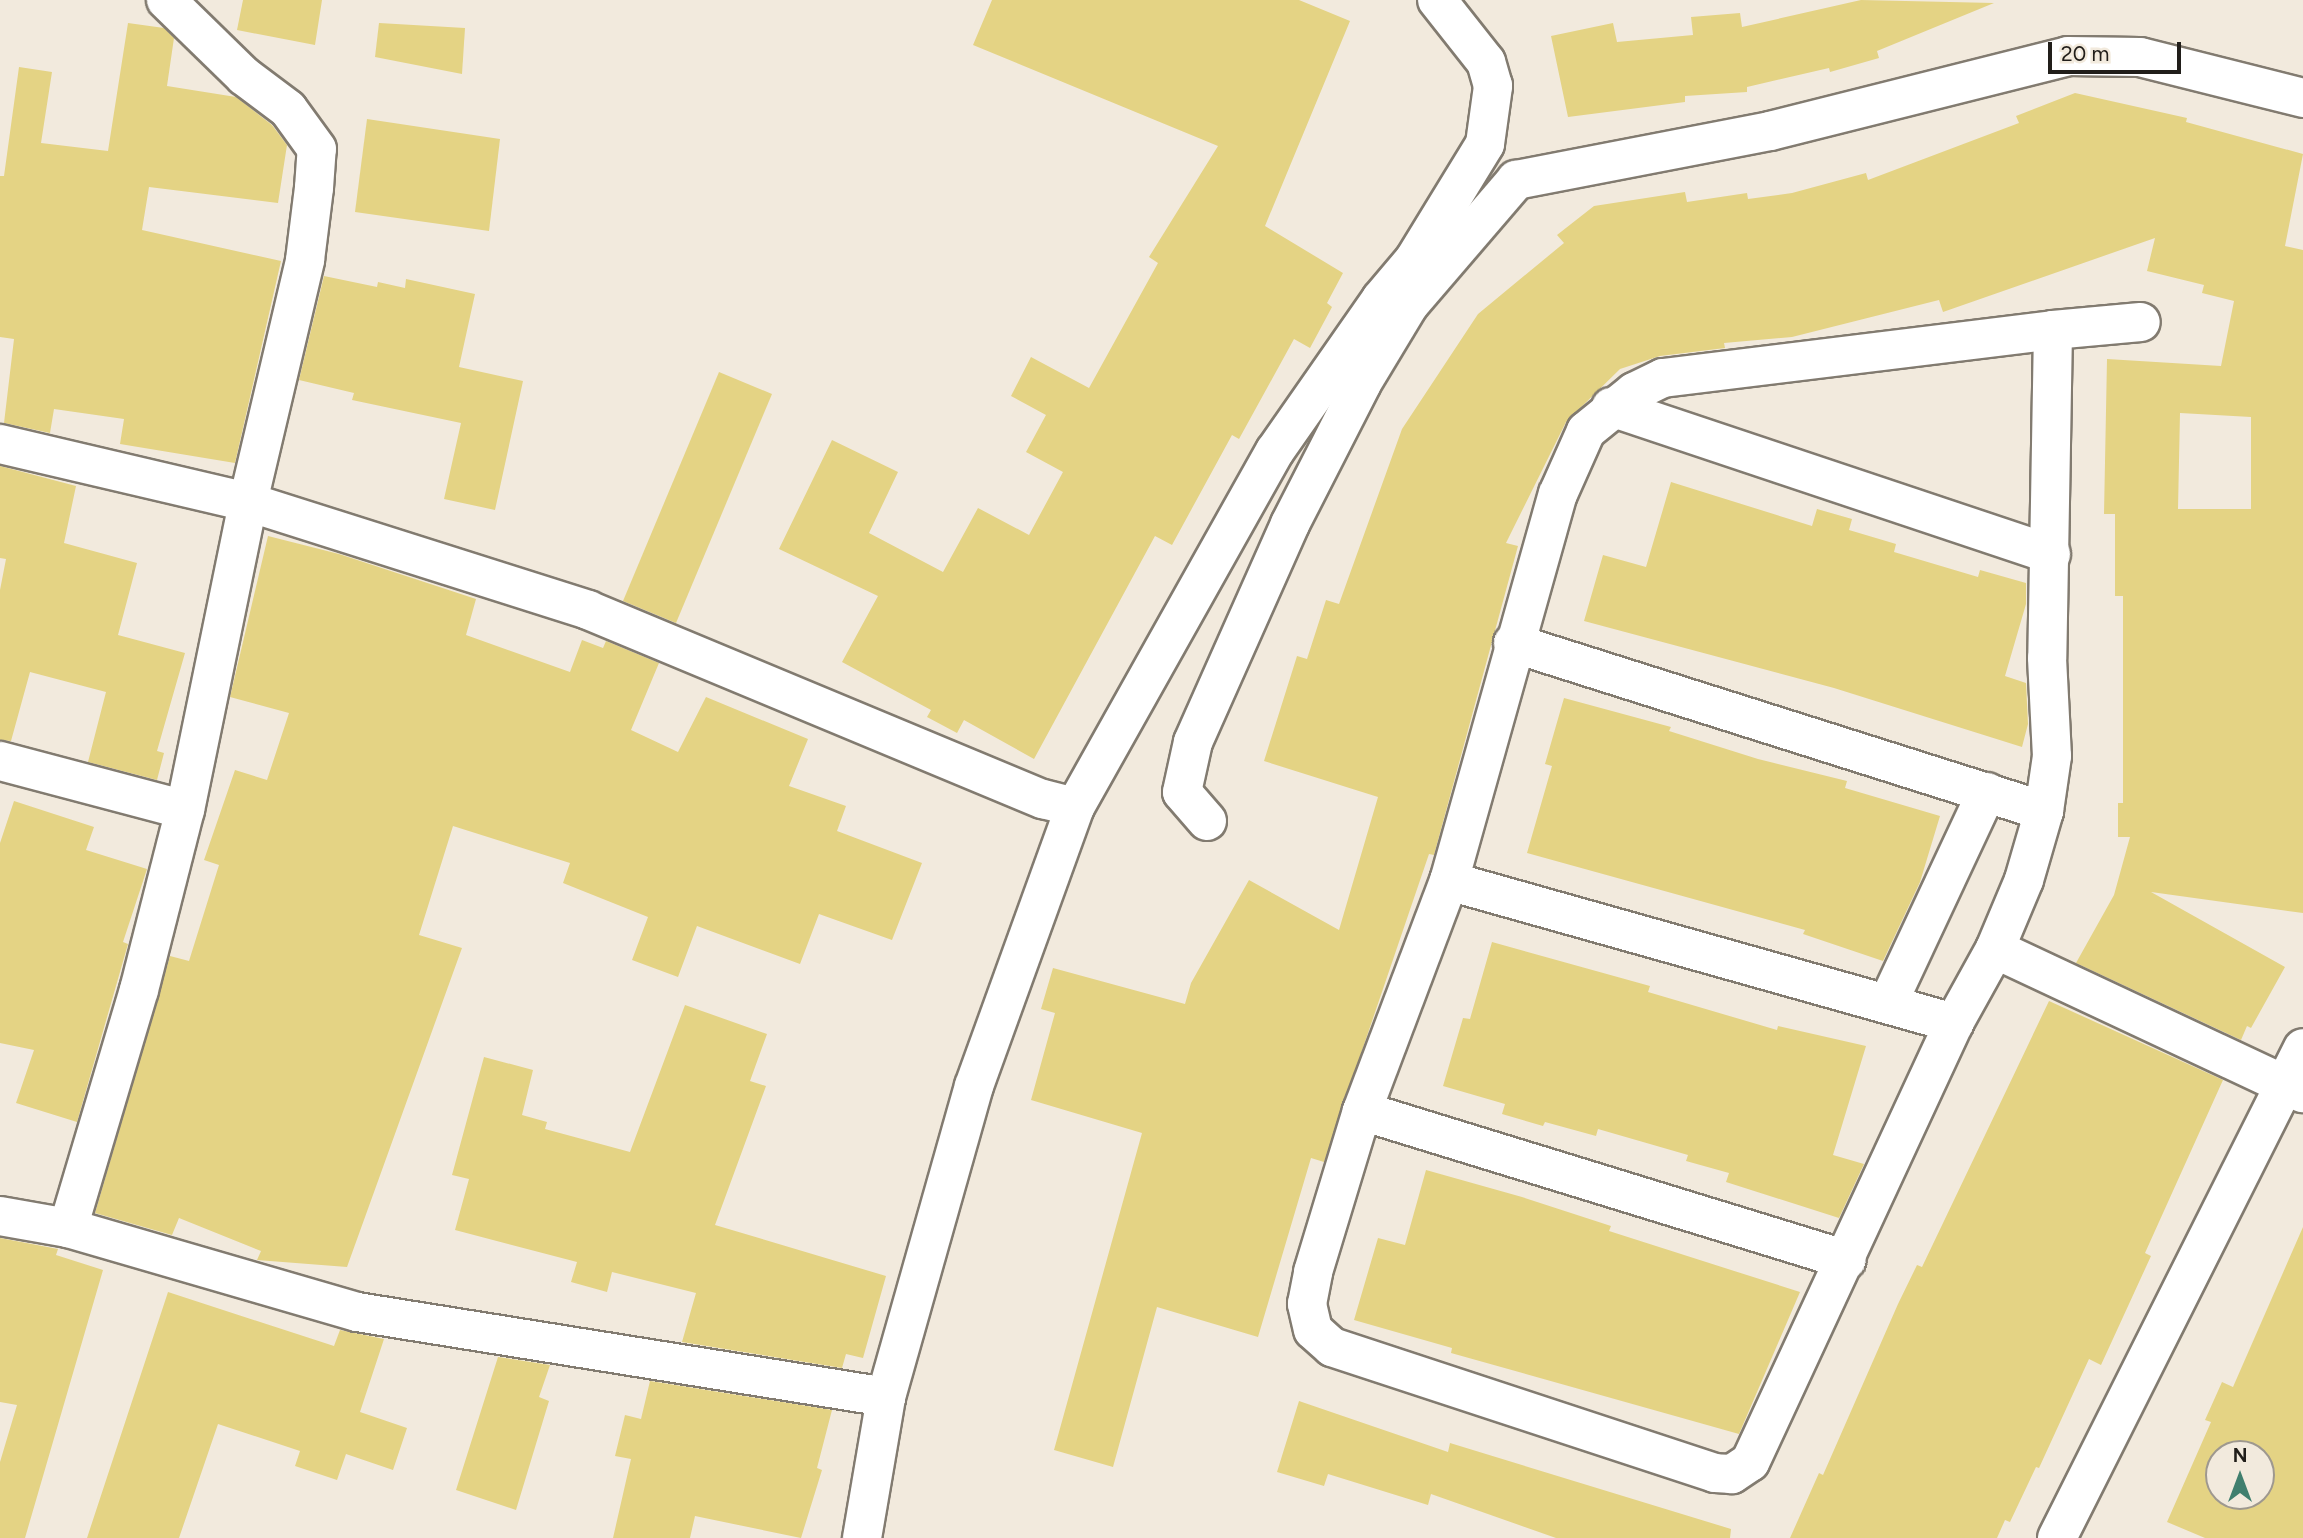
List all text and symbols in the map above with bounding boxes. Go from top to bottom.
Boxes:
scale bar [2051,28,2184,72]
text: 20 m [2061,41,2109,66]
north arrow [2205,1440,2275,1510]
text: N [2233,1444,2247,1467]

